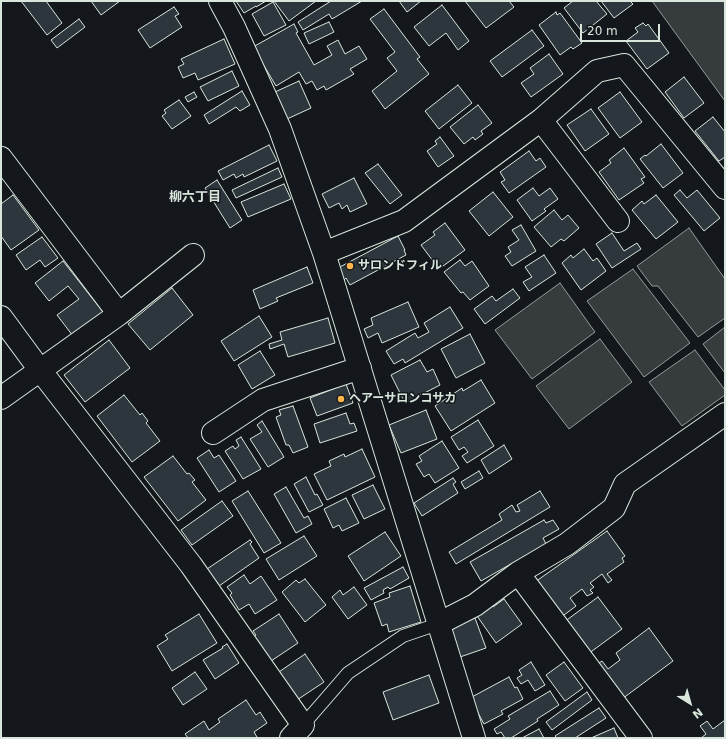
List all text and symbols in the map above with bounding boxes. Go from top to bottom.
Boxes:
scale bar [582,16,662,42]
text: 20 m [587,24,618,38]
district label: 柳六丁目 [169,190,221,206]
place label: サロンドフィル [358,259,442,273]
marker: サロンドフィル [345,261,355,271]
place label: ヘアーサロンコサカ [349,392,456,406]
marker: ヘアーサロンコサカ [336,394,346,404]
north arrow [670,683,710,723]
text: N [690,705,705,721]

